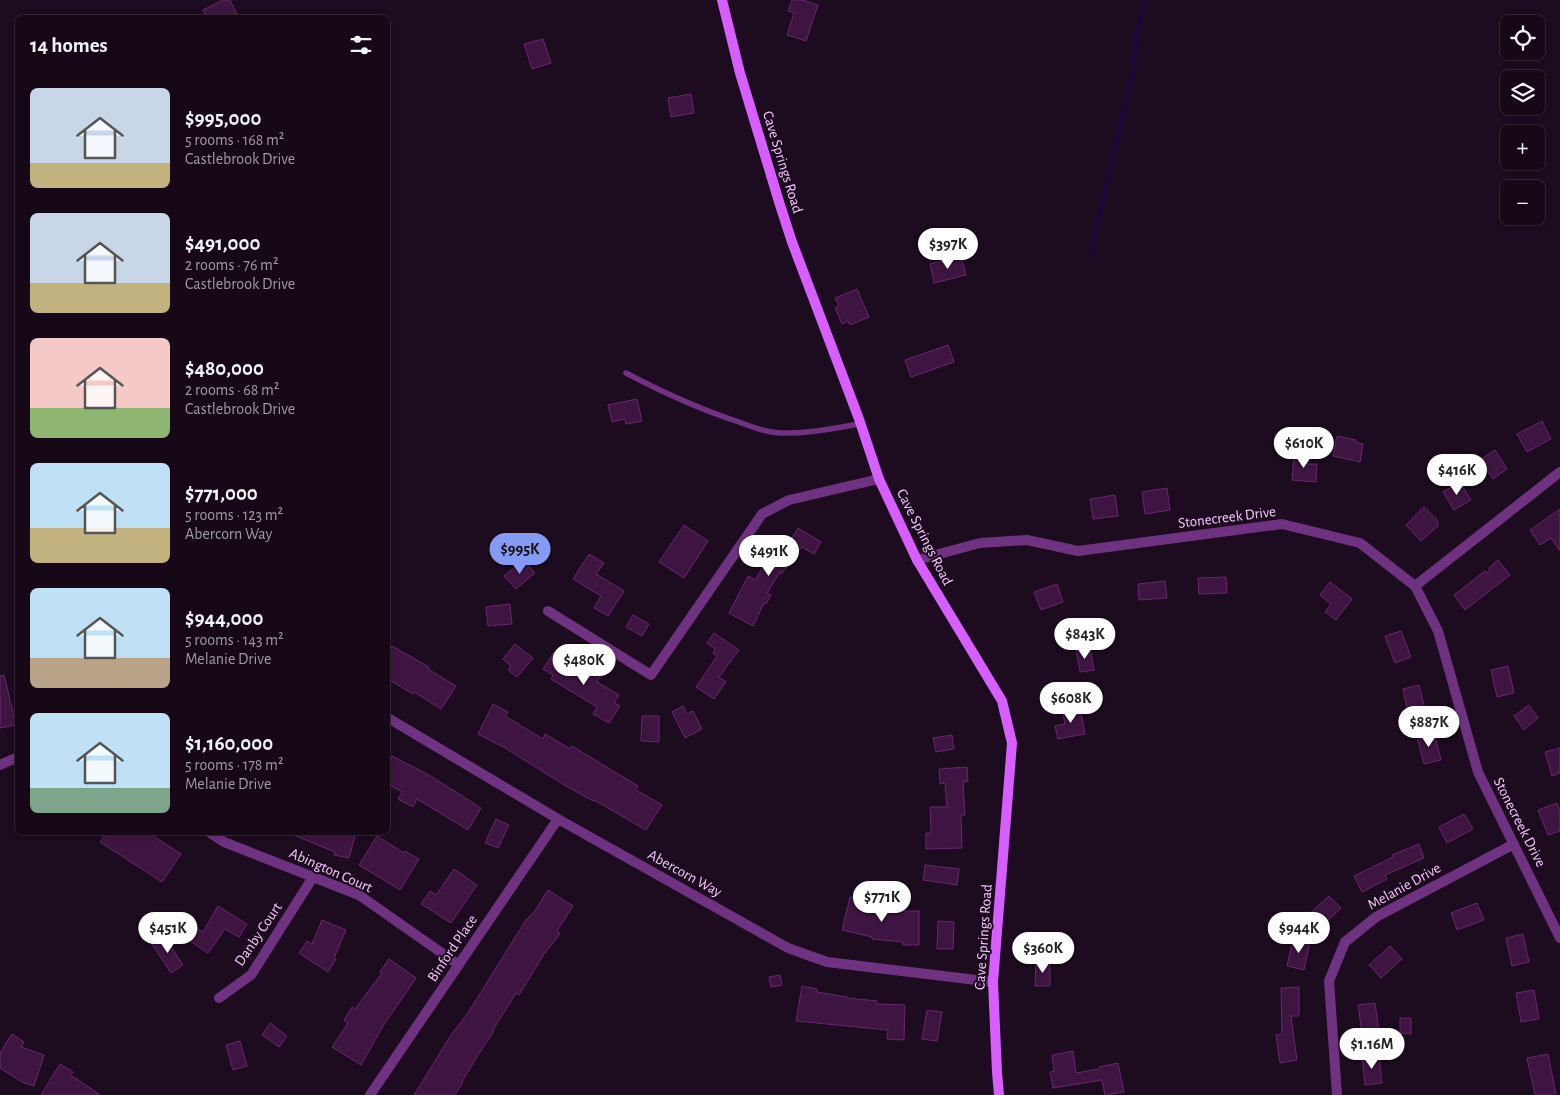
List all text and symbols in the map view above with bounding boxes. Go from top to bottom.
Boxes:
map controls [1500,15,1545,225]
button: locate [1500,15,1545,60]
icon: filters [347,31,375,59]
text: 14 homes [30,35,108,56]
button: layers [1500,70,1545,115]
icon: home [70,108,130,168]
text: $995,000 [185,108,261,129]
street label: Cave Springs Road [760,109,805,215]
button: + [1500,125,1545,170]
text: 5 rooms · 168 m² [185,132,284,148]
text: Castlebrook Drive [185,151,295,167]
button: − [1500,180,1545,225]
pin: $397K [913,228,983,270]
icon: home [70,233,130,293]
text: $491,000 [185,233,260,254]
text: $397K [929,236,967,252]
text: 2 rooms · 76 m² [185,257,279,273]
text: Castlebrook Drive [185,276,295,292]
icon: home [70,358,130,418]
text: $480,000 [185,358,264,379]
text: 2 rooms · 68 m² [185,382,279,398]
text: Castlebrook Drive [185,401,295,417]
pin: $610K [1269,426,1339,469]
text: $610K [1285,435,1323,451]
pin: $416K [1422,454,1492,496]
text: $416K [1438,462,1476,478]
icon: home [70,483,130,543]
text: $771,000 [185,483,258,504]
street label: Cave Springs Road [894,487,955,588]
street label: Stonecreek Drive [1177,504,1277,531]
text: 5 rooms · 123 m² [185,507,283,523]
text: Abercorn Way [185,526,272,542]
pin: $995K [485,532,555,575]
pin: $491K [734,534,804,577]
text: $995K [501,541,539,557]
text: $491K [750,543,788,559]
icon: home [70,608,130,668]
text: $944,000 [185,608,263,629]
pin: $843K [1050,618,1120,660]
text: $843K [1065,626,1105,642]
text: 5 rooms · 143 m² [185,632,284,648]
pin: $480K [549,644,619,686]
text: Melanie Drive [185,651,271,667]
text: $480K [564,652,604,668]
pin: $608K [1036,682,1106,724]
text: $608K [1051,690,1091,706]
pin: $887K [1394,706,1464,748]
text: $887K [1409,714,1449,730]
icon: home [70,733,130,793]
text: $1,160,000 [185,733,273,754]
text: 5 rooms · 178 m² [185,757,283,773]
street label: Stonecreek Drive [1491,775,1549,870]
text: Melanie Drive [185,776,271,792]
street label: Abington Court [287,845,375,896]
street label: Abercorn Way [645,847,725,900]
street label: Melanie Drive [1365,860,1443,913]
pin: $771K [847,880,917,923]
street label: Cave Springs Road [972,883,995,990]
text: $771K [864,889,900,905]
street label: Danby Court [232,900,285,969]
pin: $451K [133,912,203,954]
street label: Binford Place [425,912,480,984]
pin: $944K [1264,912,1334,954]
text: $451K [149,920,187,936]
text: $944K [1279,920,1319,936]
pin: $360K [1008,932,1078,974]
text: $360K [1023,940,1063,956]
pin: $1.16M [1331,1028,1413,1070]
text: $1.16M [1351,1036,1393,1052]

